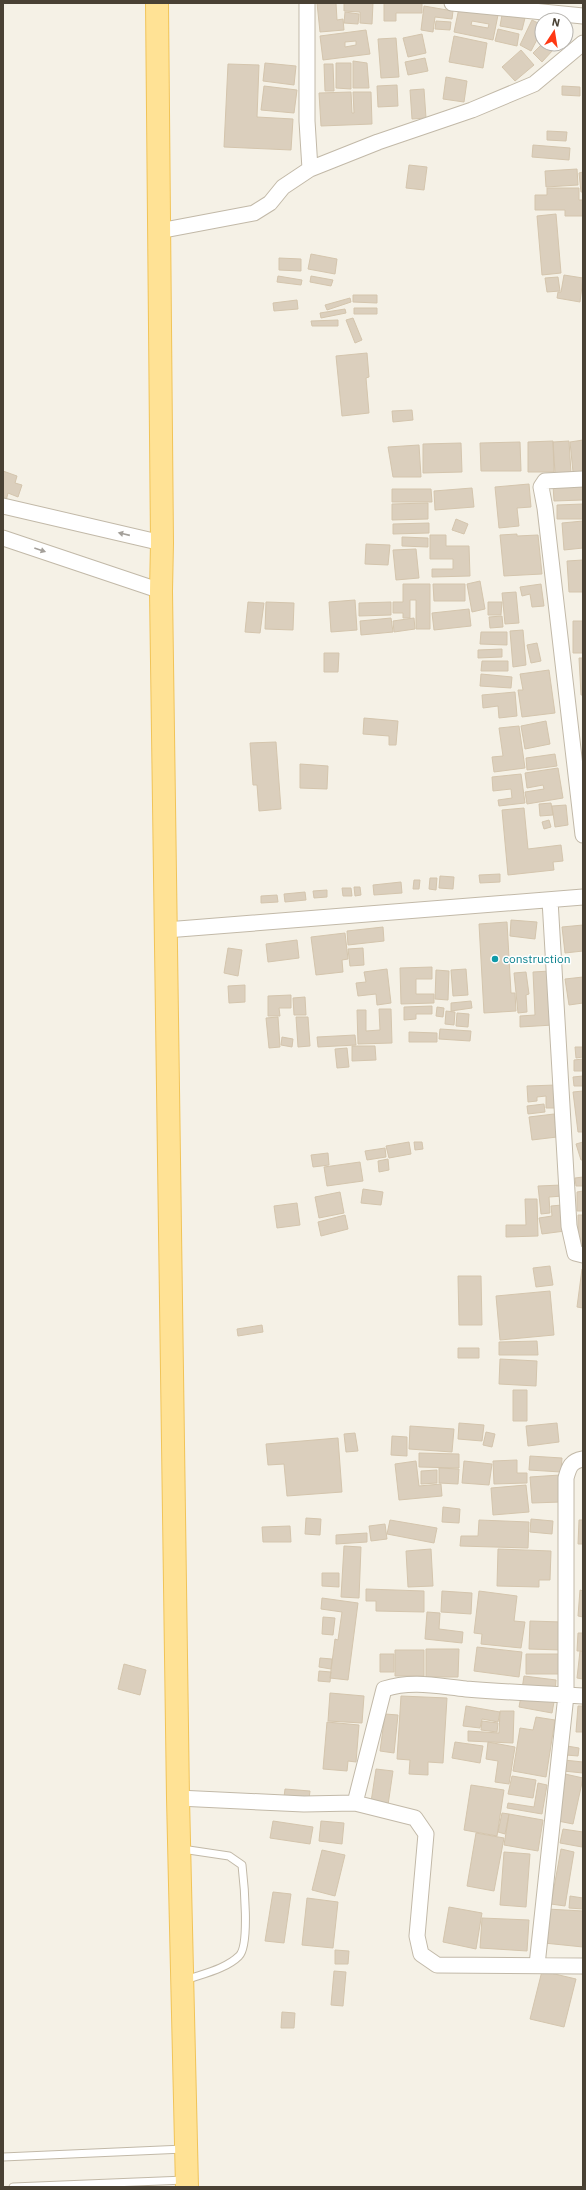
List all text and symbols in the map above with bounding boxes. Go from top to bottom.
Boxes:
north arrow [534,12,574,52]
text: N [551,15,561,30]
one-way arrow [118,530,130,536]
one-way arrow [34,547,46,553]
place label: construction [503,951,570,966]
marker: construction [490,954,500,964]

